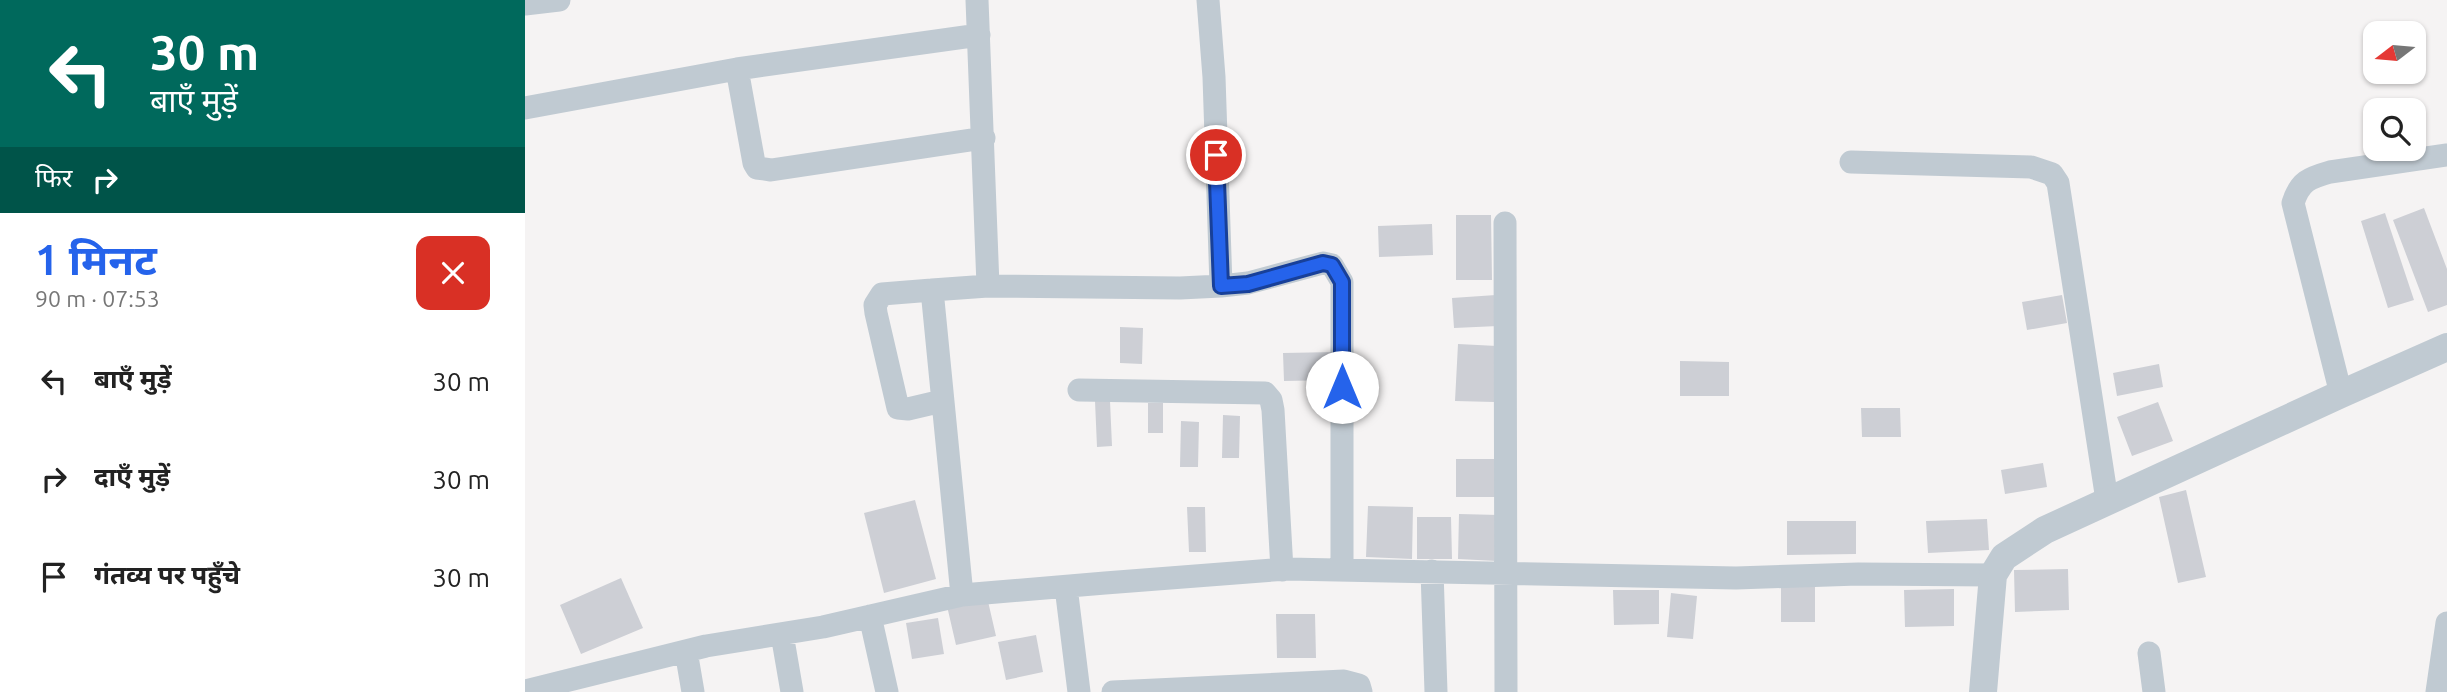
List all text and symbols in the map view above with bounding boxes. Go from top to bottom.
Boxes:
north arrow [2363,21,2425,84]
map controls [2363,21,2426,161]
text: 30 m [150,24,259,79]
icon: left [35,28,126,119]
text: बाएँ मुड़ें [150,82,238,118]
button: search [2363,98,2426,161]
pin [1186,125,1246,185]
icon: arrive [1197,136,1235,174]
icon: right [86,161,124,199]
text: फिर [35,163,72,192]
text: 1 मिनट [35,236,157,283]
button: close [416,236,490,310]
text: 90 m · 07:53 [35,286,160,311]
position arrow [1305,350,1379,424]
icon: left [35,362,73,400]
text: बाएँ मुड़ें [94,364,171,393]
text: 30 m [432,367,490,396]
icon: right [35,460,73,498]
text: दाएँ मुड़ें [94,462,170,491]
text: 30 m [432,465,490,494]
icon: arrive [35,558,73,596]
text: गंतव्य पर पहुँचे [94,560,240,589]
text: 30 m [432,563,490,592]

